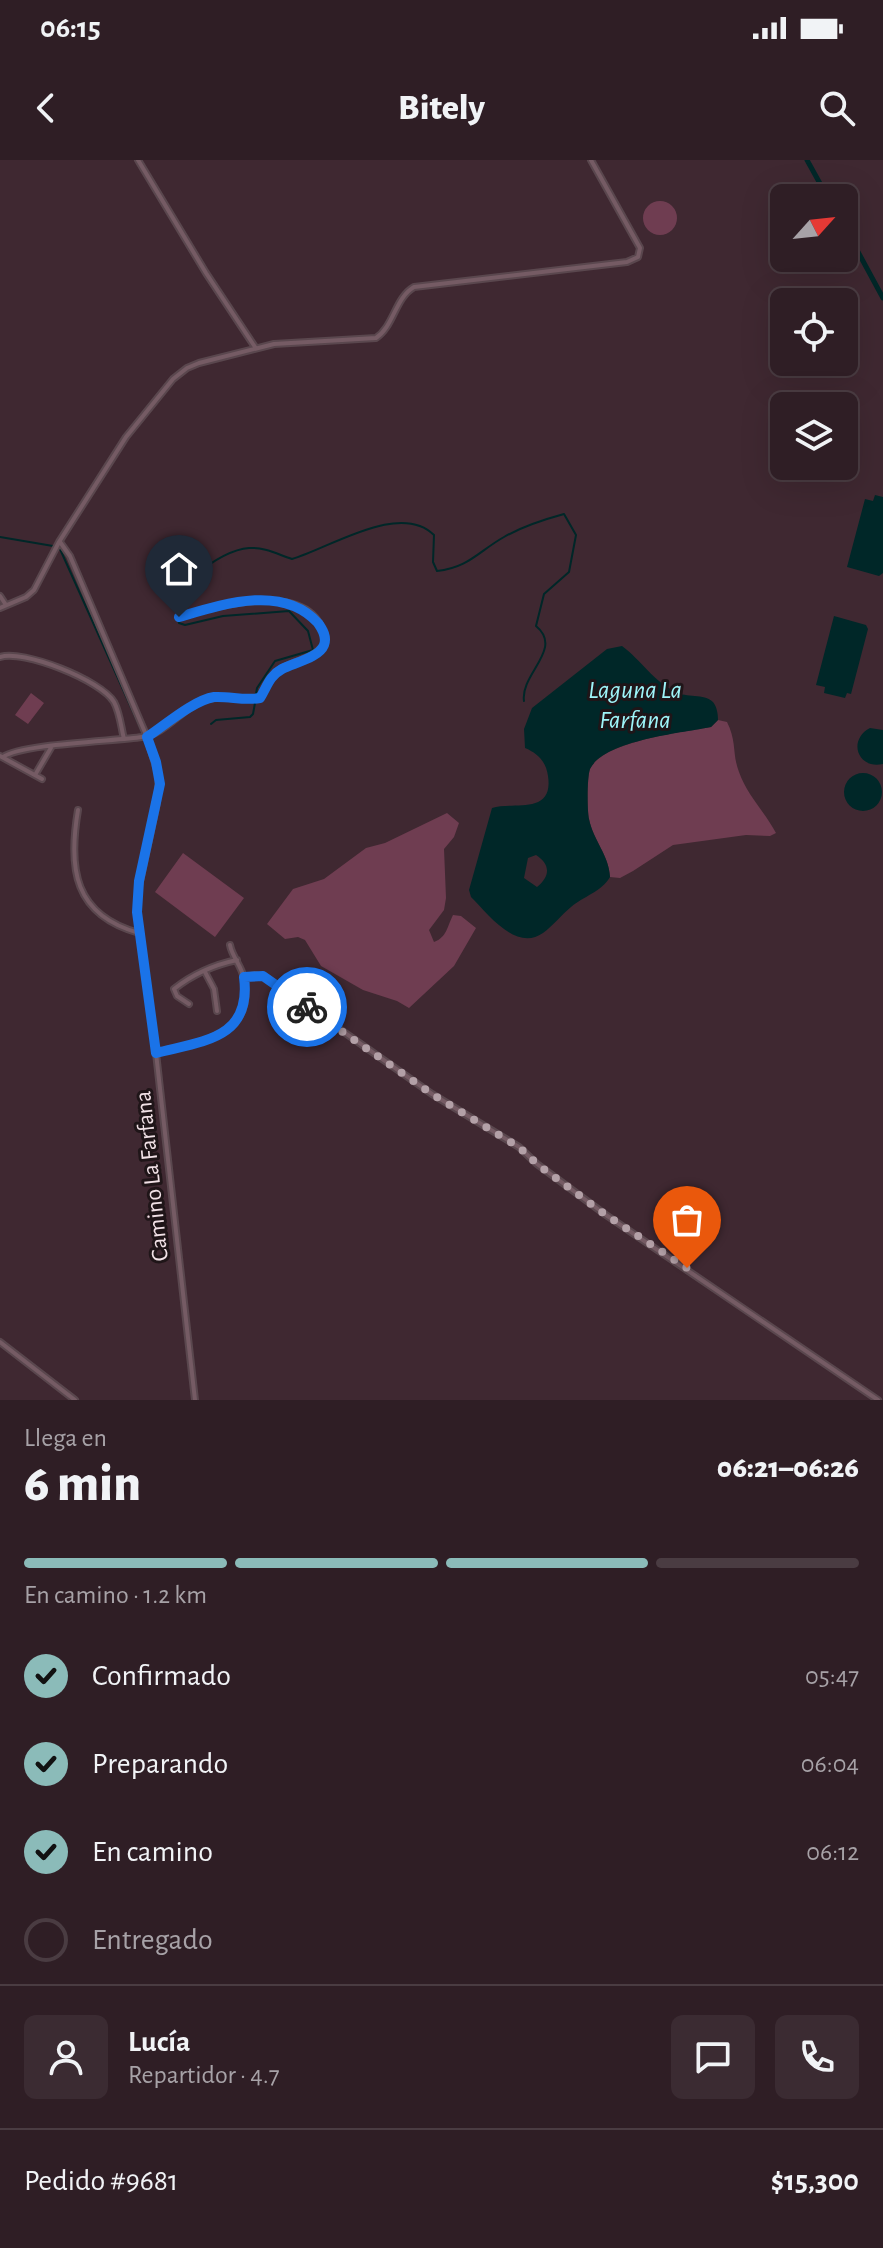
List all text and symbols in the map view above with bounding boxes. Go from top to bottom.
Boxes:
text: 06:15 [40,13,101,43]
icon: back [24,86,68,130]
icon: search [815,86,859,130]
text: Bitely [398,90,485,126]
north arrow [770,184,858,272]
map controls [770,184,858,480]
button: locate [770,288,858,376]
button: layers [770,392,858,480]
pin [145,535,213,617]
icon: home [157,547,201,591]
water label: Laguna La Farfana [588,677,682,733]
courier [267,967,347,1047]
icon: bike [285,985,329,1029]
street label: Camino La Farfana [131,1090,173,1262]
pin [653,1186,721,1268]
icon: bag [665,1198,709,1242]
text: Llega en [24,1425,107,1451]
text: 06:21–06:26 [717,1453,859,1483]
text: 6 min [24,1458,141,1510]
text: En camino · 1.2 km [24,1582,207,1608]
icon: check [24,1654,68,1698]
text: Confirmado [92,1661,231,1691]
text: 05:47 [805,1663,859,1689]
icon: check [24,1742,68,1786]
text: Preparando [92,1749,228,1779]
text: 06:04 [801,1751,859,1777]
icon: check [24,1830,68,1874]
text: En camino [92,1837,213,1867]
text: 06:12 [806,1839,859,1865]
text: Entregado [92,1925,213,1955]
button: person [24,2015,108,2099]
button: chat [671,2015,755,2099]
button: phone [775,2015,859,2099]
text: Lucía [128,2027,190,2057]
text: Repartidor · 4.7 [128,2062,280,2088]
text: Pedido #9681 [24,2166,178,2196]
text: $15,300 [771,2166,859,2196]

